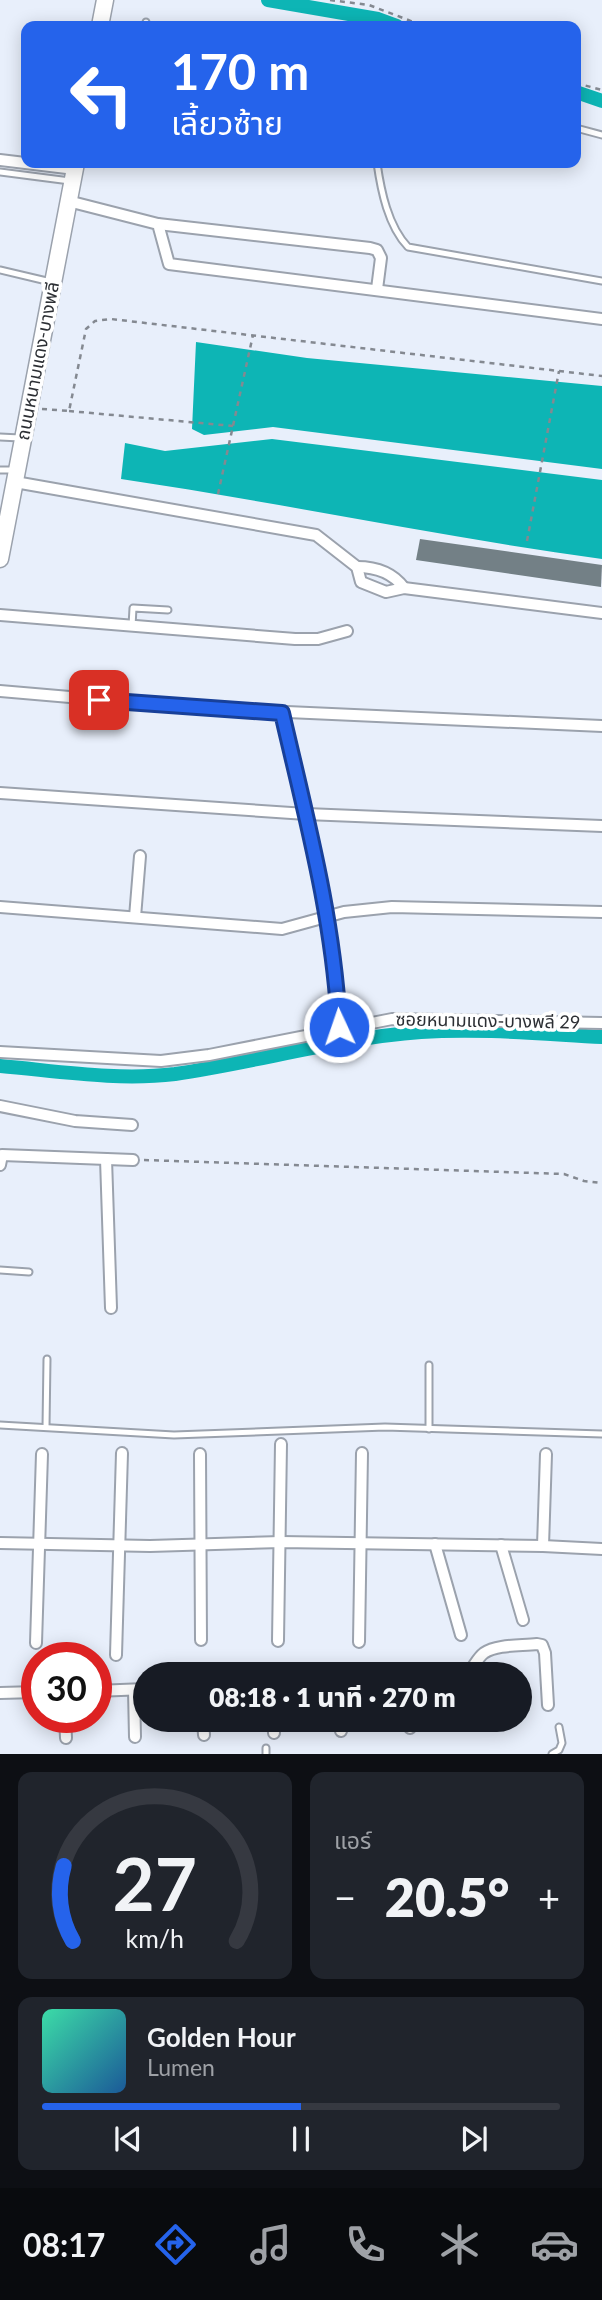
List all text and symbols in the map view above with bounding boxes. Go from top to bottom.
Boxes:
text: 170 m [171,42,309,100]
icon: left [56,49,147,140]
text: เลี้ยวซ้าย [171,103,283,142]
street label: ถนนหนามแดง-บางพลี [11,280,63,442]
pin [69,670,129,730]
icon: arrive [80,681,118,719]
position arrow [302,990,376,1064]
street label: ซอยหนามแดง-บางพลี 29 [396,1007,581,1033]
speed limit sign: 30 [21,1642,112,1733]
text: 08:18 · 1 นาที · 270 m [209,1681,456,1713]
text: แอร์ [334,1826,371,1854]
text: 27 [113,1840,197,1928]
text: 20.5° [385,1866,509,1928]
text: − [334,1874,356,1920]
text: + [538,1874,560,1920]
text: km/h [126,1923,184,1953]
text: Golden Hour [147,2021,296,2053]
text: Lumen [147,2053,215,2081]
icon: previous [109,2120,147,2158]
icon: pause [282,2120,320,2158]
icon: next [455,2120,493,2158]
icon: directions [151,2220,200,2269]
icon: music [246,2220,295,2269]
icon: phone [341,2220,390,2269]
icon: climate [435,2220,484,2269]
icon: car [530,2220,579,2269]
text: 08:17 [23,2225,105,2264]

